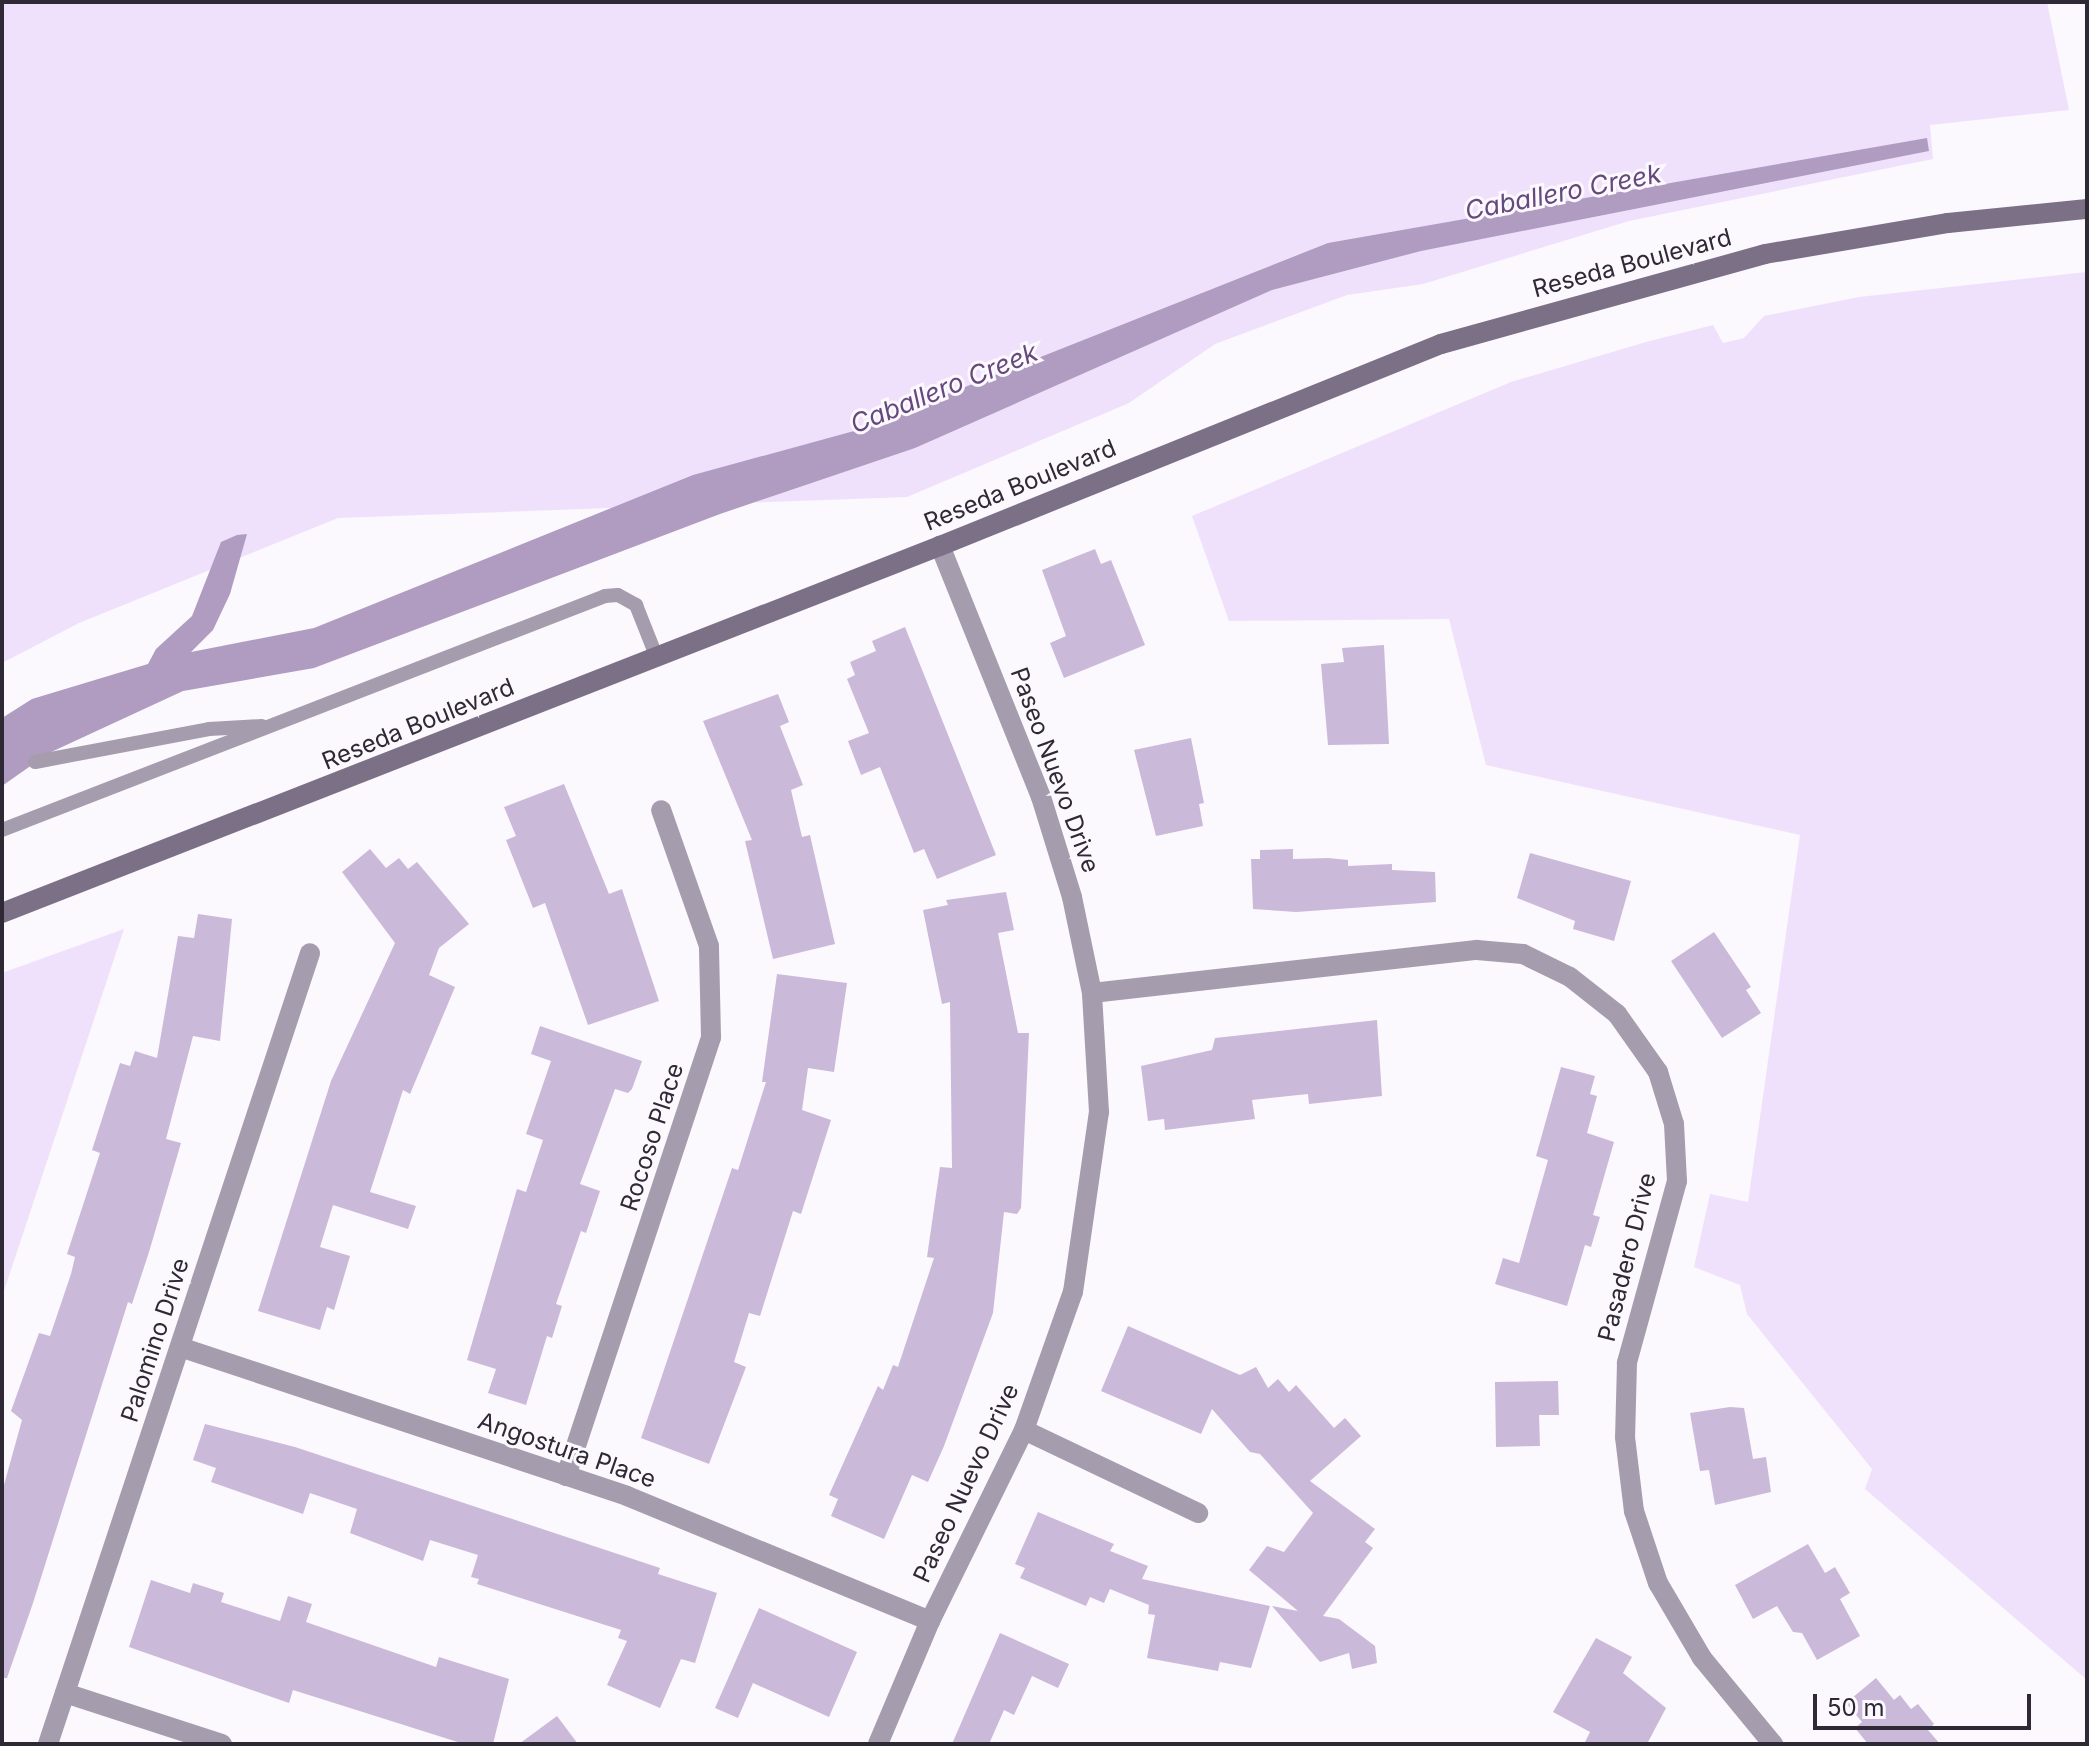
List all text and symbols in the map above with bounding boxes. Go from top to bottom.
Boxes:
water label: Caballero Creek [1462,158,1664,226]
street label: Reseda Boulevard [1530,223,1734,303]
water label: Caballero Creek [846,336,1042,440]
street label: Reseda Boulevard [920,433,1120,537]
street label: Paseo Nuevo Drive [1005,664,1105,876]
street label: Reseda Boulevard [318,672,518,776]
street label: Rocoso Place [615,1059,689,1215]
street label: Pasadero Drive [1592,1170,1662,1344]
street label: Palomino Drive [115,1254,195,1426]
street label: Paseo Nuevo Drive [907,1379,1025,1587]
street label: Angostura Place [474,1406,660,1494]
scale bar [1817,1678,2035,1728]
text: 50 m [1827,1693,1885,1722]

